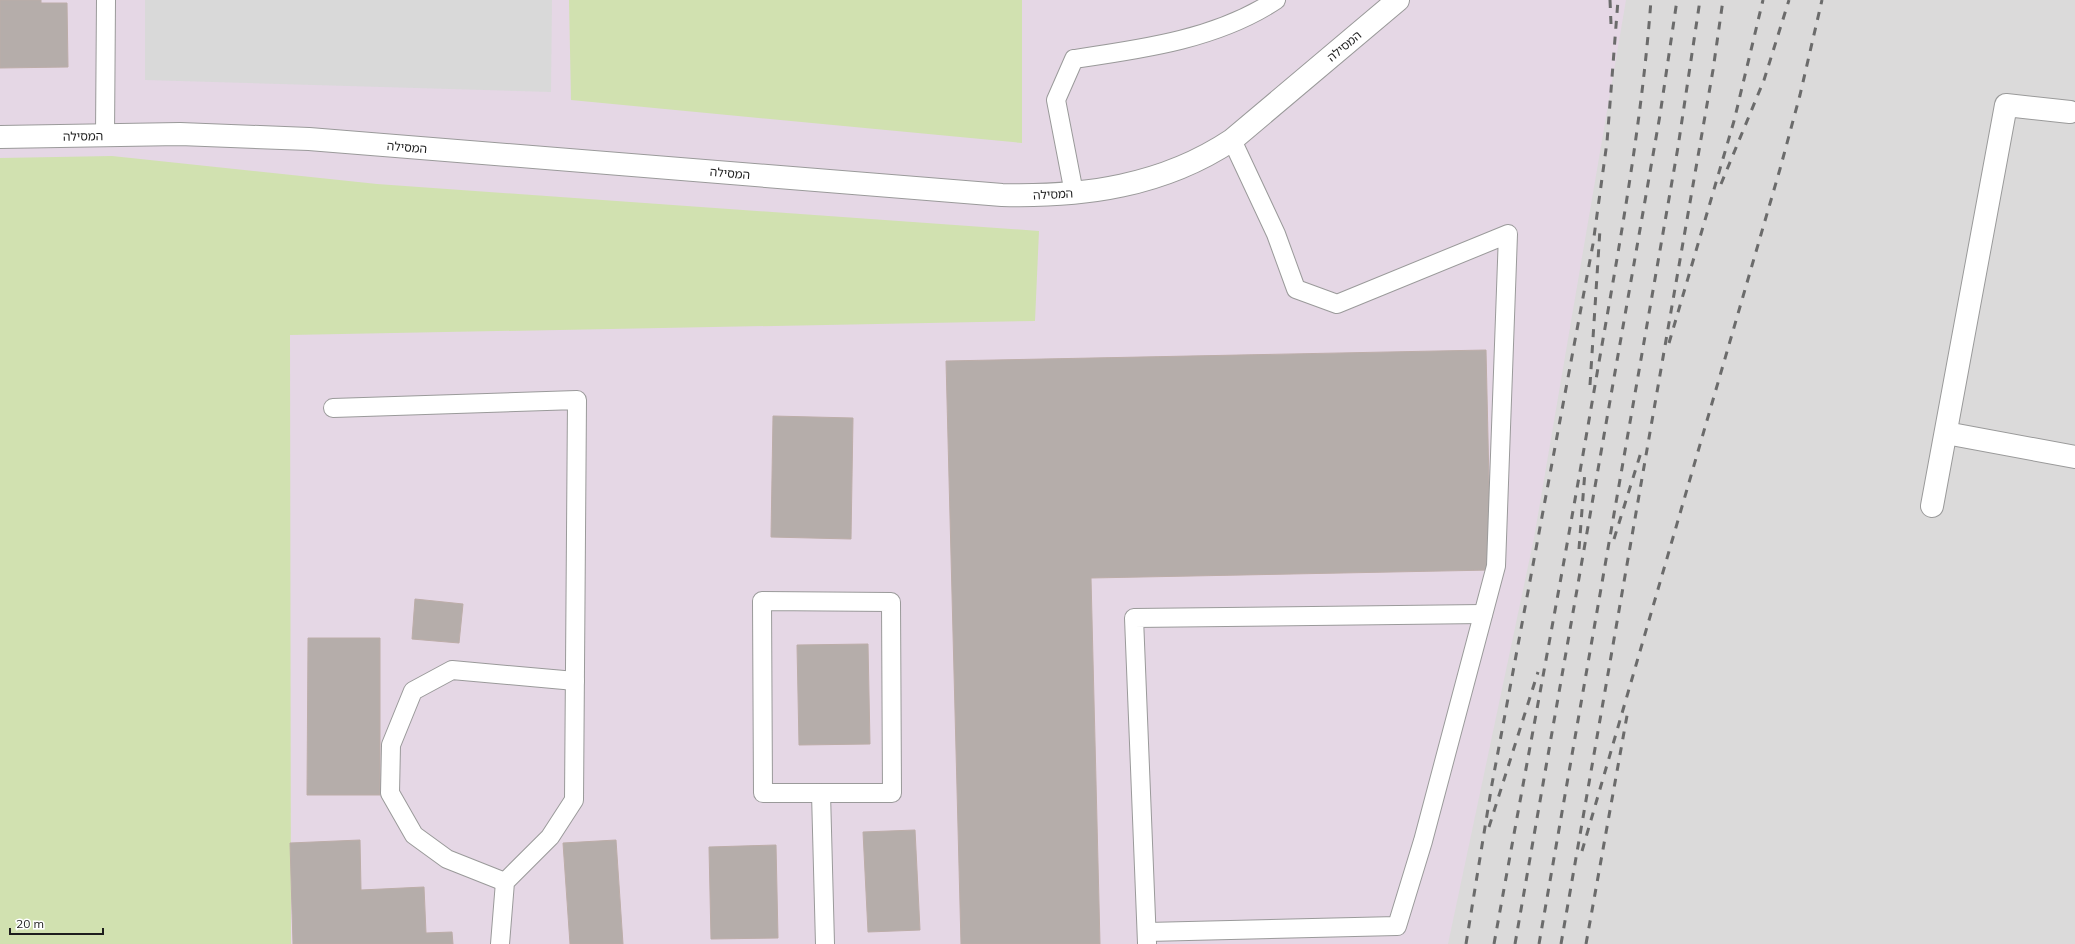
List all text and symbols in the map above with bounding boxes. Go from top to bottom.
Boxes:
street label: המסילה [1324,27,1364,65]
street label: המסילה [63,128,103,144]
street label: המסילה [386,138,428,156]
street label: המסילה [709,164,751,182]
street label: המסילה [1033,185,1073,203]
scale bar [10,910,103,936]
text: 20 m [16,916,44,931]

